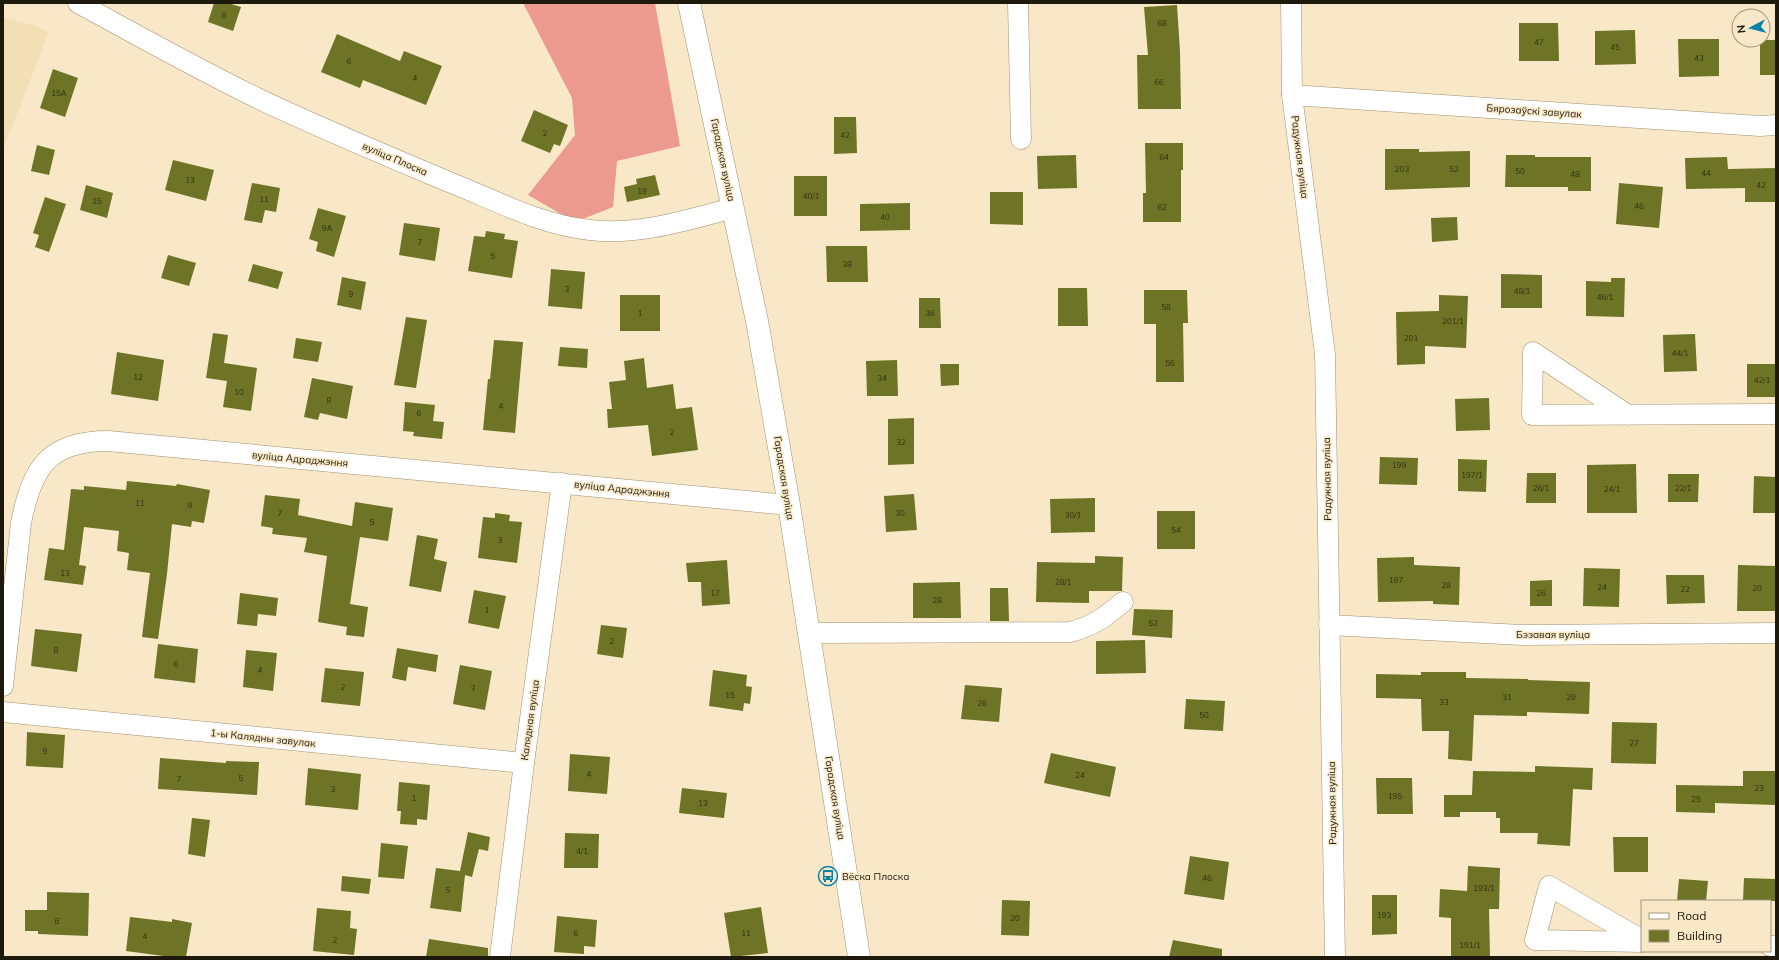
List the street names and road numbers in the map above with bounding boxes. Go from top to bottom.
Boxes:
street label: Бярозаўскі завулак [1486,101,1583,121]
street label: Радужная вуліца [1288,115,1312,199]
street label: Гарадская вуліца [708,117,738,203]
street label: вуліца Плоска [360,139,430,179]
street label: Гарадская вуліца [771,435,797,521]
street label: Радужная вуліца [1320,437,1334,521]
street label: вуліца Адраджэння [251,448,349,470]
street label: вуліца Адраджэння [573,478,671,500]
street label: Бэзавая вуліца [1516,628,1590,641]
street label: Калядная вуліца [518,679,542,761]
street label: 1-ы Калядны завулак [210,726,317,750]
street label: Гарадская вуліца [822,755,848,841]
street label: Радужная вуліца [1325,761,1339,845]

